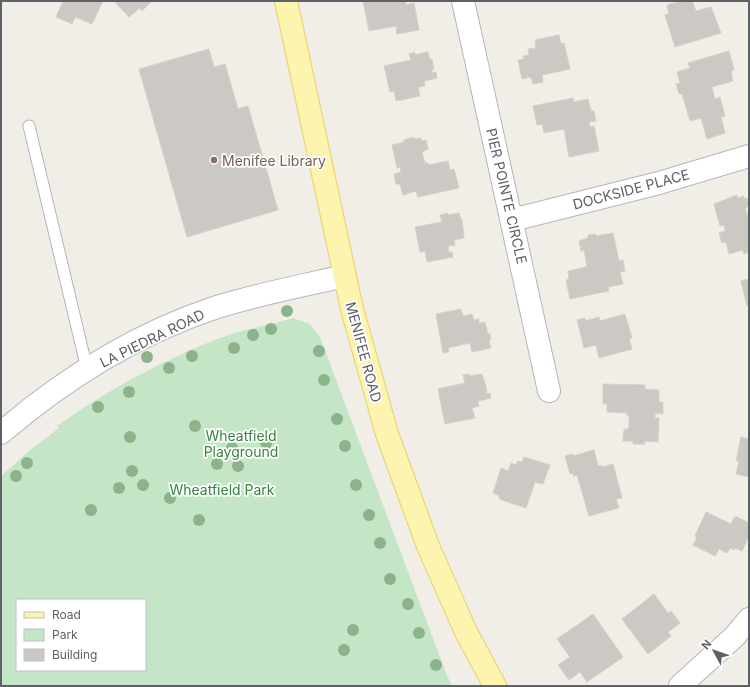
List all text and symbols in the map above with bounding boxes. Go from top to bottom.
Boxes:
street label: PIER POINTE CIRCLE [483,126,531,266]
place label: Menifee Library [222,152,326,169]
marker: Menifee Library [209,155,219,165]
street label: DOCKSIDE PLACE [571,165,691,213]
street label: MENIFEE ROAD [342,300,386,404]
street label: LA PIEDRA ROAD [97,305,207,371]
park label: Wheatfield Playground [204,427,278,460]
park label: Wheatfield Park [169,481,275,498]
legend [16,599,146,671]
text: Road [52,607,81,622]
text: Park [52,627,78,642]
north arrow [694,631,734,671]
text: N [698,637,714,652]
text: Building [52,647,97,662]

